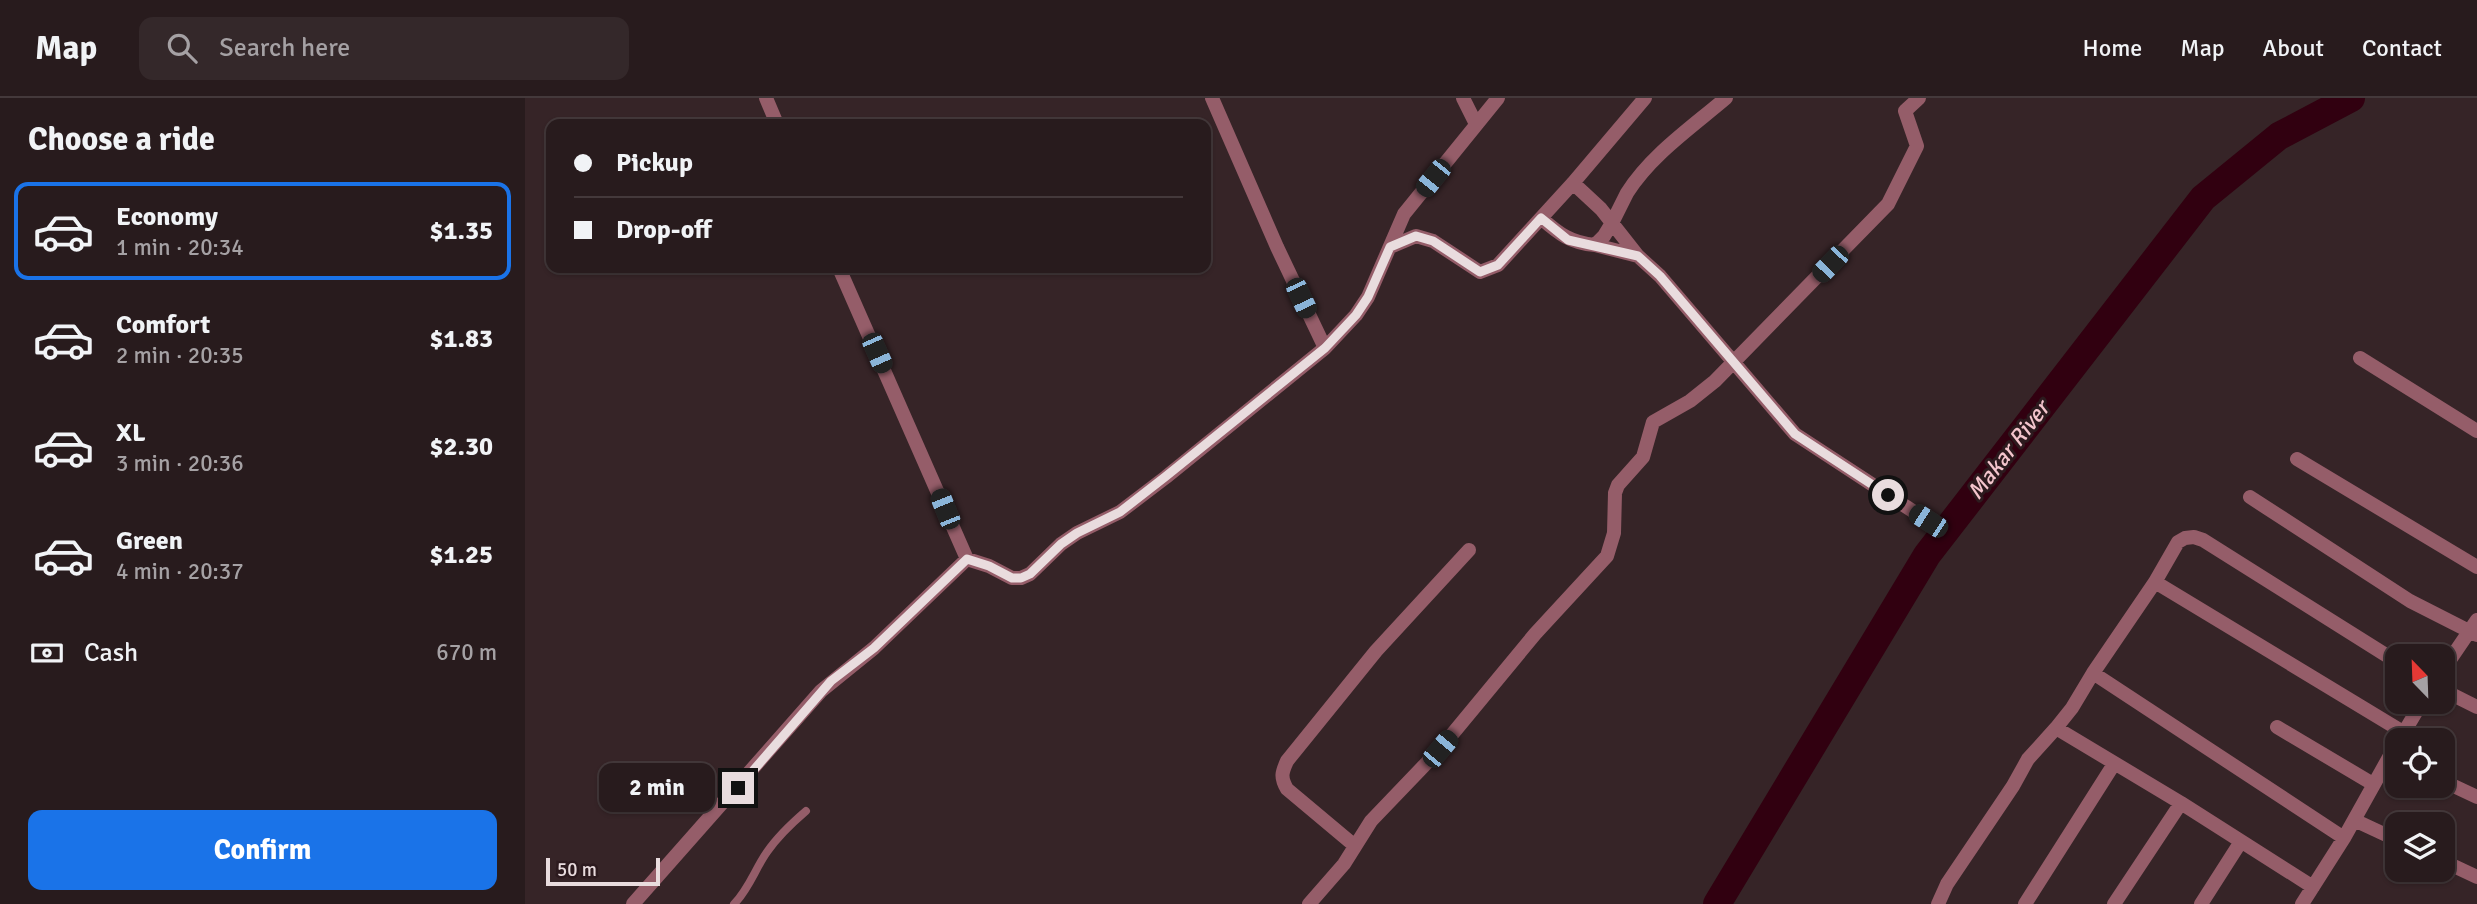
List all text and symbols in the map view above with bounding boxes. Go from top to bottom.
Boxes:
search box [139,17,629,80]
text: Map [35,28,97,69]
icon: search [163,29,201,67]
text: Search here [219,32,350,64]
text: Home [2082,33,2142,63]
text: Map [2180,33,2225,63]
text: About [2263,33,2324,63]
text: Contact [2362,33,2442,63]
text: Choose a ride [28,120,215,159]
text: Pickup [616,147,693,179]
car [1412,155,1455,201]
icon: car [32,200,95,263]
text: Economy [116,201,218,233]
text: Drop-off [616,214,712,246]
text: $1.35 [429,215,493,247]
text: 1 min · 20:34 [116,233,244,262]
car [1808,242,1853,286]
car [1283,275,1320,321]
icon: car [32,308,95,371]
text: Comfort [116,309,210,341]
text: $1.83 [429,323,493,355]
car [859,330,896,376]
text: 2 min · 20:35 [116,341,244,370]
water label: Makar River [1961,393,2058,505]
icon: car [32,416,95,479]
text: XL [116,417,146,449]
text: $2.30 [429,431,493,463]
text: 3 min · 20:36 [116,449,244,478]
route start [1872,479,1904,511]
car [928,486,963,532]
car [1905,501,1952,541]
icon: car [32,524,95,587]
text: Green [116,525,183,557]
text: $1.25 [429,539,493,571]
text: 4 min · 20:37 [116,557,244,586]
icon: cash [28,634,66,672]
text: Cash [84,637,138,669]
text: 670 m [436,638,497,667]
north arrow [2385,644,2455,714]
map controls [2385,644,2455,882]
car [1419,726,1462,772]
button: locate [2385,728,2455,798]
callout: 2 min [598,764,713,812]
route end [722,772,754,804]
text: 2 min [629,773,685,802]
button: Confirm [28,810,497,890]
button: layers [2385,812,2455,882]
scale bar [546,855,660,887]
text: 50 m [557,858,597,882]

